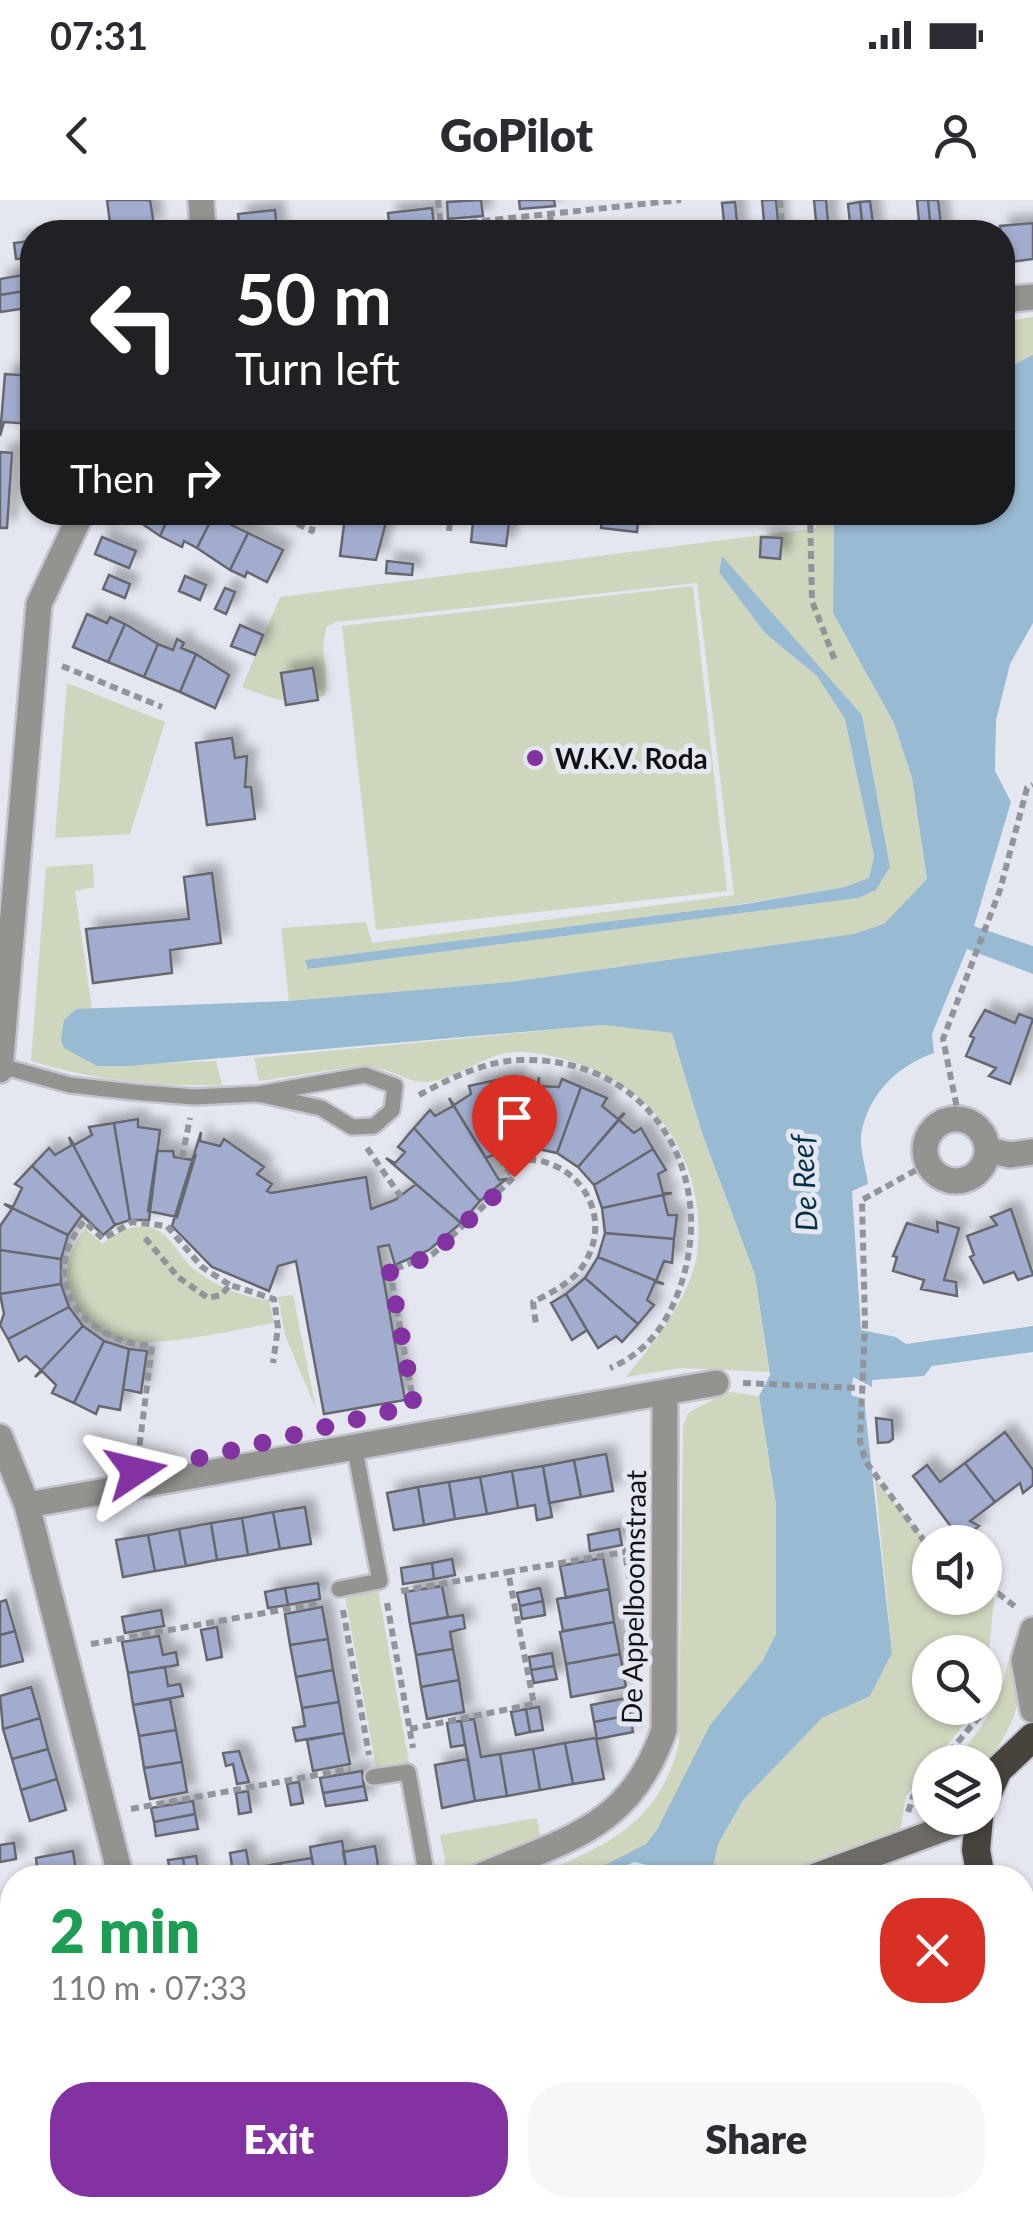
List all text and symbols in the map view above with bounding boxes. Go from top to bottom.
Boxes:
text: 07:31 [50,12,148,58]
icon: back [50,108,105,163]
text: GoPilot [440,108,593,162]
icon: person [928,108,983,163]
text: 50 m [235,256,392,340]
icon: left [70,260,200,390]
text: Turn left [235,341,400,395]
icon: right [175,450,230,505]
text: Then [70,455,155,501]
place label: W.K.V. Roda [555,741,708,775]
marker: W.K.V. Roda [524,747,546,769]
pin [472,1075,557,1178]
icon: arrive [487,1090,542,1145]
water label: De Reef [782,1131,824,1232]
position arrow [84,1419,188,1523]
street label: De Appelboomstraat [614,1470,652,1724]
map controls [912,1525,1002,1835]
button: sound [912,1525,1002,1615]
button: search [912,1635,1002,1725]
button: layers [912,1745,1002,1835]
text: 2 min [50,1894,200,1966]
button: close [880,1898,985,2003]
text: 110 m · 07:33 [50,1968,247,2007]
button: Exit [50,2082,508,2197]
button: Share [528,2082,985,2197]

